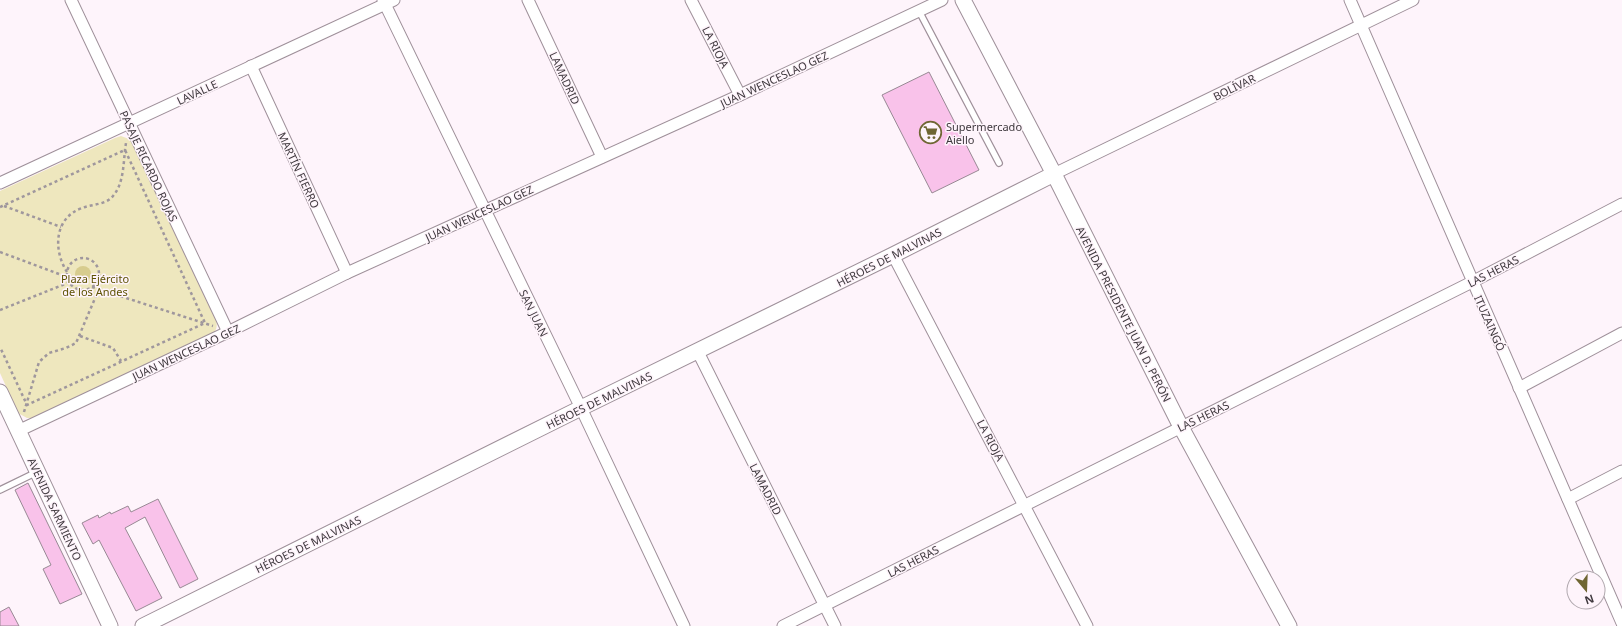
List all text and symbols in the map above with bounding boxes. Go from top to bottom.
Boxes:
street label: LA RIOJA [699,24,733,71]
street label: JUAN WENCESLAO GEZ [717,47,830,111]
street label: LAMADRID [546,49,584,107]
street label: BOLÍVAR [1210,70,1258,104]
street label: LAVALLE [174,76,220,108]
street label: PASAJE RICARDO ROJAS [117,108,181,224]
supermarket icon: Supermercado Aiello [917,119,943,145]
place label: Supermercado Aiello [946,119,1022,147]
street label: MARTÍN FIERRO [275,129,323,211]
street label: JUAN WENCESLAO GEZ [422,181,535,245]
street label: HÉROES DE MALVINAS [834,224,944,290]
street label: AVENIDA PRESIDENTE JUAN D. PERÓN [1073,224,1175,404]
street label: LAS HERAS [1465,252,1521,290]
park label: Plaza Ejército de los Andes [61,271,129,299]
street label: SAN JUAN [516,287,552,339]
street label: ITUZAINGÓ [1471,293,1509,353]
street label: JUAN WENCESLAO GEZ [129,320,242,384]
street label: HÉROES DE MALVINAS [544,368,654,432]
street label: LAS HERAS [1175,397,1231,435]
street label: LA RIOJA [974,417,1009,464]
street label: AVENIDA SARMIENTO [25,455,85,563]
street label: LAMADRID [747,460,785,518]
street label: HÉROES DE MALVINAS [253,512,363,576]
street label: LAS HERAS [885,542,941,580]
north arrow [1566,570,1606,610]
text: N [1583,591,1596,608]

